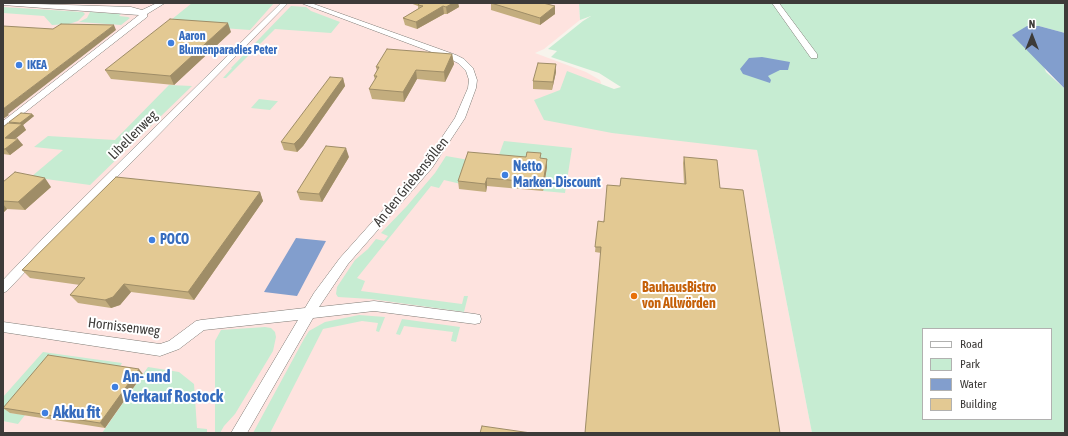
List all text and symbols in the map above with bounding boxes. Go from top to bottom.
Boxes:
north arrow [1012,16,1052,56]
text: N [1029,18,1035,30]
place label: Aaron Blumenparadies Peter [179,29,277,57]
marker: Aaron Blumenparadies Peter [166,38,176,48]
place label: IKEA [27,58,47,72]
marker: IKEA [14,60,24,70]
street label: Libellenweg [105,107,161,163]
street label: An den Griebensöllen [370,134,452,230]
place label: Netto Marken-Discount [513,159,601,192]
marker: Netto Marken-Discount [500,170,510,180]
place label: POCO [160,232,189,248]
marker: POCO [147,235,157,245]
place label: BauhausBistro von Allwörden [642,280,716,312]
marker: BauhausBistro von Allwörden [629,291,639,301]
street label: Hornissenweg [87,314,161,340]
legend [922,328,1052,420]
text: Road [960,337,983,351]
text: Park [960,357,980,371]
place label: An- und Verkauf Rostock [123,367,223,407]
text: Water [960,377,986,391]
marker: An- und Verkauf Rostock [110,382,120,392]
text: Building [960,397,997,411]
place label: Akku fit [53,403,100,423]
marker: Akku fit [40,408,50,418]

